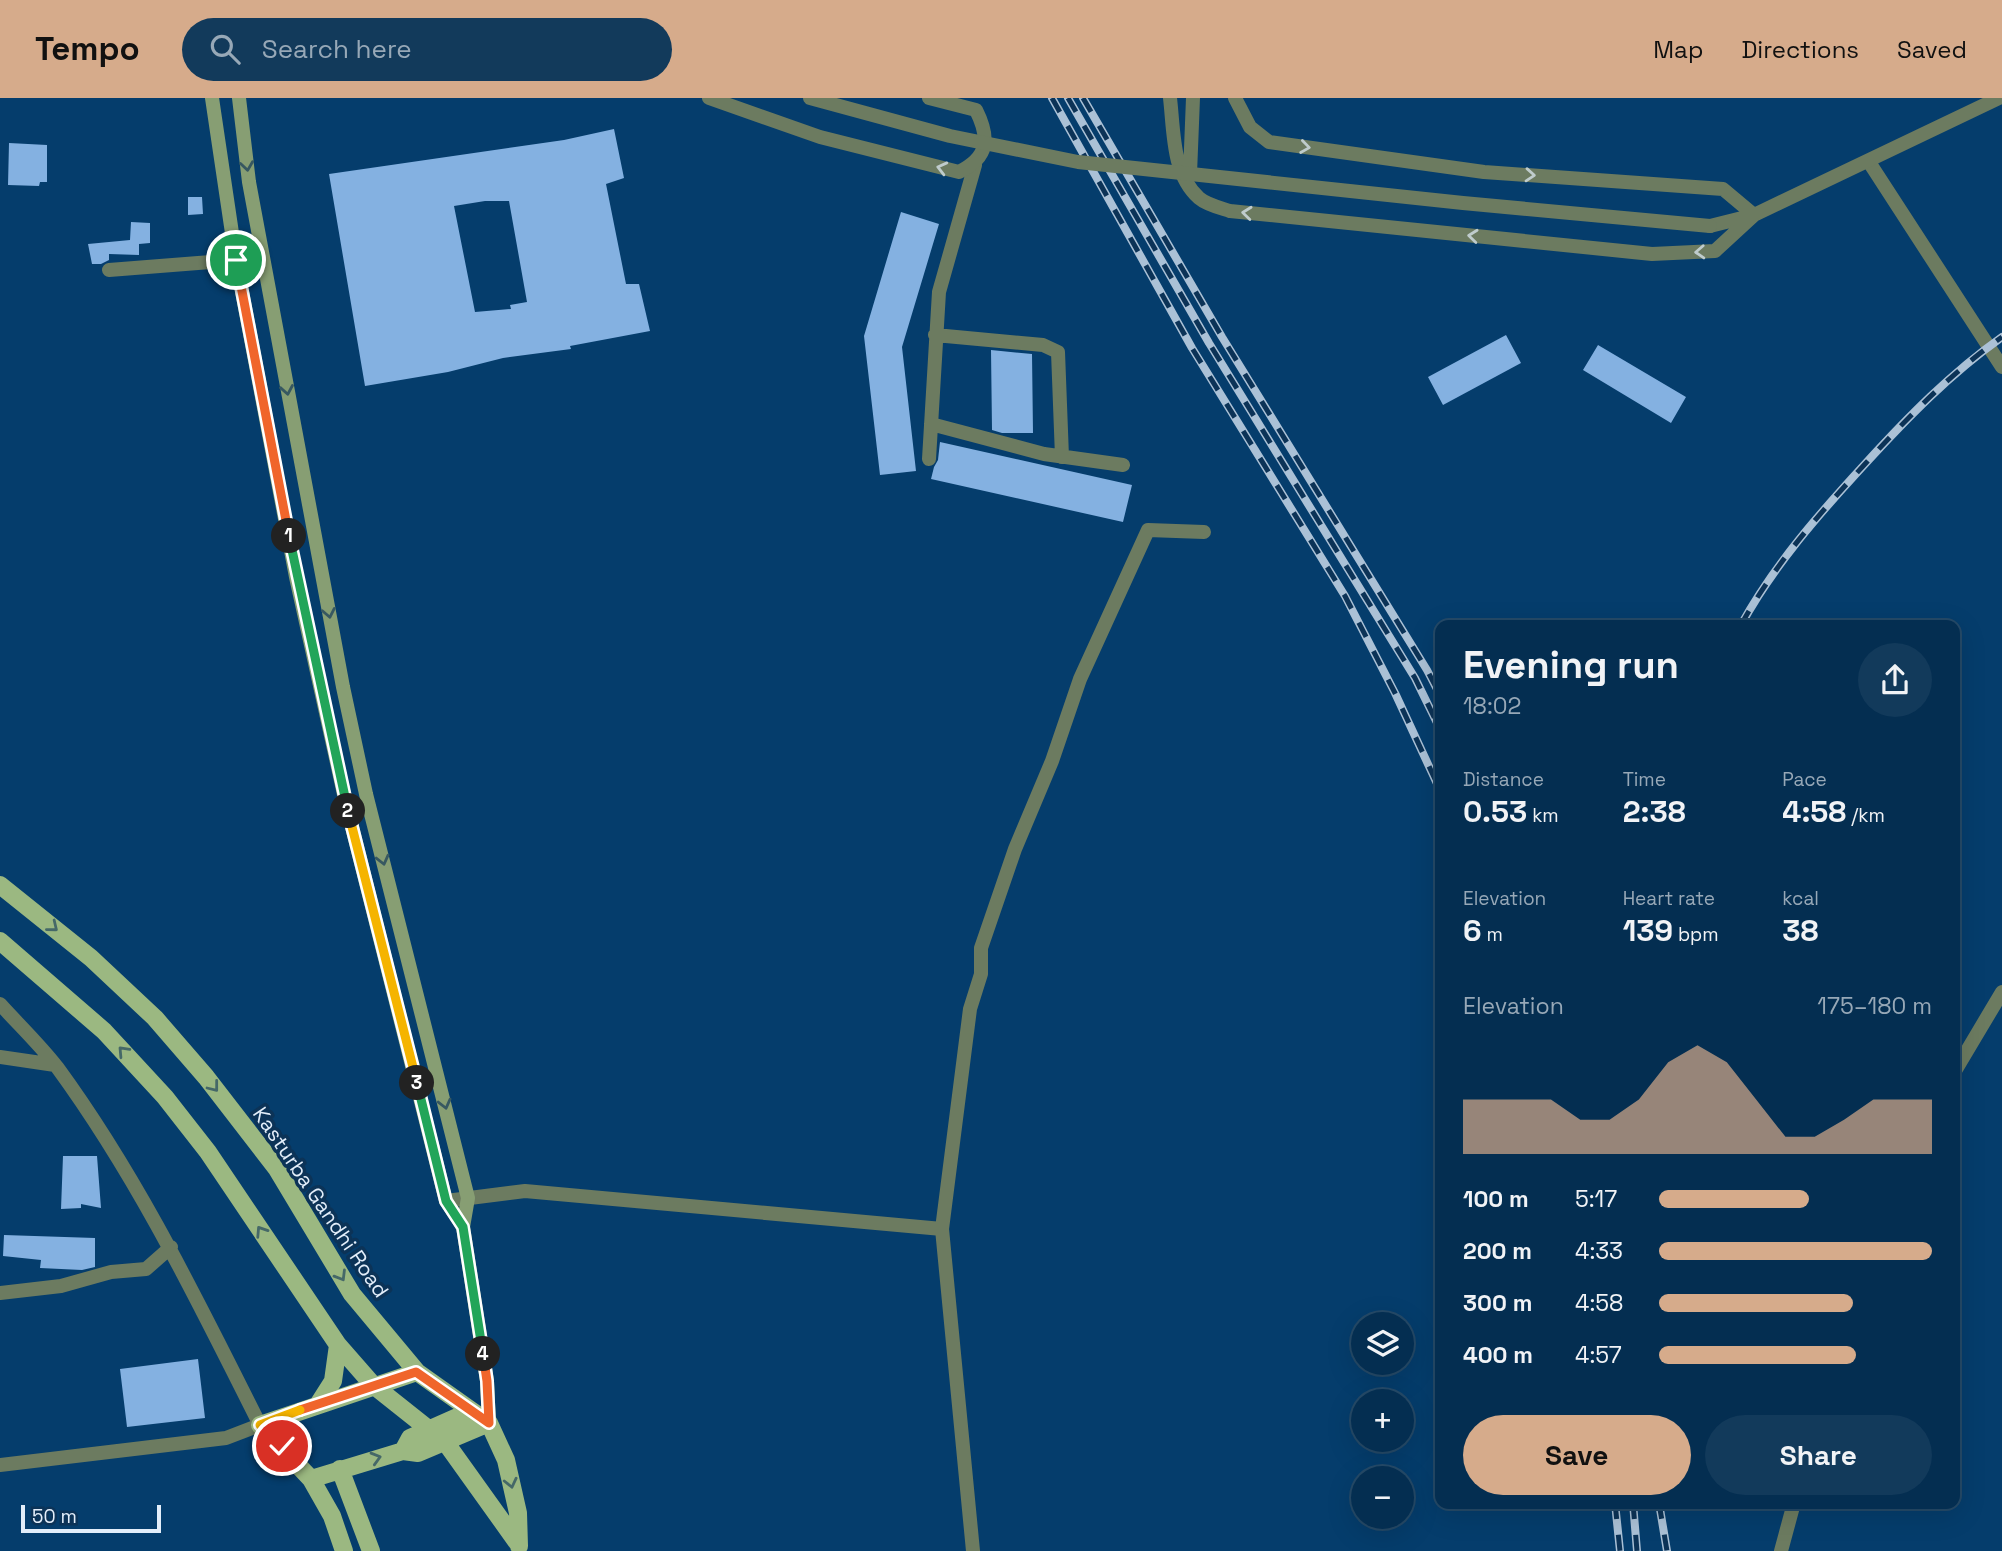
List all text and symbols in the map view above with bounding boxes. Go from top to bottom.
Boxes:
search box [182,18,672,81]
text: Tempo [35,28,140,70]
icon: search [206,30,244,68]
text: Search here [262,32,412,66]
text: Map [1653,34,1703,65]
text: Directions [1741,34,1859,65]
text: Saved [1897,34,1967,65]
one-way arrow [1299,139,1310,154]
one-way arrow [240,160,255,172]
one-way arrow [936,162,948,176]
one-way arrow [1525,167,1536,182]
one-way arrow [1241,206,1252,221]
one-way arrow [1467,229,1478,244]
pin [206,230,266,290]
icon: arrive [217,241,255,279]
one-way arrow [1694,244,1705,259]
one-way arrow [279,384,294,396]
pin: 1 [272,518,306,554]
text: 1 [284,523,293,548]
one-way arrow [321,607,336,619]
text: Evening run [1463,641,1679,689]
button: share [1858,643,1932,717]
text: 18:02 [1463,691,1521,721]
text: Distance [1463,767,1544,792]
text: Time [1623,767,1666,792]
text: Pace [1782,767,1827,792]
text: 0.53 [1463,792,1527,831]
text: 2:38 [1623,792,1686,831]
text: 4:58 [1782,792,1846,831]
pin: 2 [330,794,366,828]
text: 2 [342,798,353,823]
text: km [1527,803,1559,828]
text: /km [1846,803,1885,828]
one-way arrow [375,854,390,866]
text: Elevation [1463,886,1546,911]
text: Heart rate [1623,886,1715,911]
text: kcal [1782,886,1819,911]
text: 6 [1463,911,1482,950]
text: 139 [1623,911,1673,950]
text: 38 [1782,911,1819,950]
one-way arrow [46,919,58,932]
text: m [1482,922,1503,947]
text: bpm [1673,922,1719,947]
text: Elevation [1463,991,1564,1021]
text: 175–180 m [1817,991,1932,1021]
one-way arrow [118,1046,131,1059]
pin: 3 [400,1066,434,1100]
text: 3 [411,1070,422,1095]
one-way arrow [206,1080,219,1092]
one-way arrow [437,1098,451,1110]
street label: Kasturba Gandhi Road [247,1101,395,1303]
text: 100 m [1463,1184,1529,1214]
text: 5:17 [1575,1184,1617,1214]
one-way arrow [256,1226,269,1239]
text: 200 m [1463,1236,1532,1266]
text: 4:33 [1575,1236,1623,1266]
one-way arrow [333,1268,346,1281]
text: 300 m [1463,1288,1532,1318]
text: 4:58 [1575,1288,1623,1318]
map controls [1351,1312,1414,1529]
button: layers [1351,1312,1414,1375]
pin: 4 [466,1336,500,1372]
text: 400 m [1463,1340,1533,1370]
text: 4:57 [1575,1340,1622,1370]
text: 4 [476,1341,489,1366]
button: + [1351,1389,1414,1452]
button: Save [1463,1415,1691,1495]
button: Share [1705,1415,1932,1495]
pin [252,1416,312,1476]
icon: check [263,1427,301,1465]
one-way arrow [370,1452,382,1467]
button: − [1351,1466,1414,1529]
one-way arrow [503,1477,518,1489]
scale bar [21,1502,161,1534]
text: 50 m [32,1504,77,1529]

